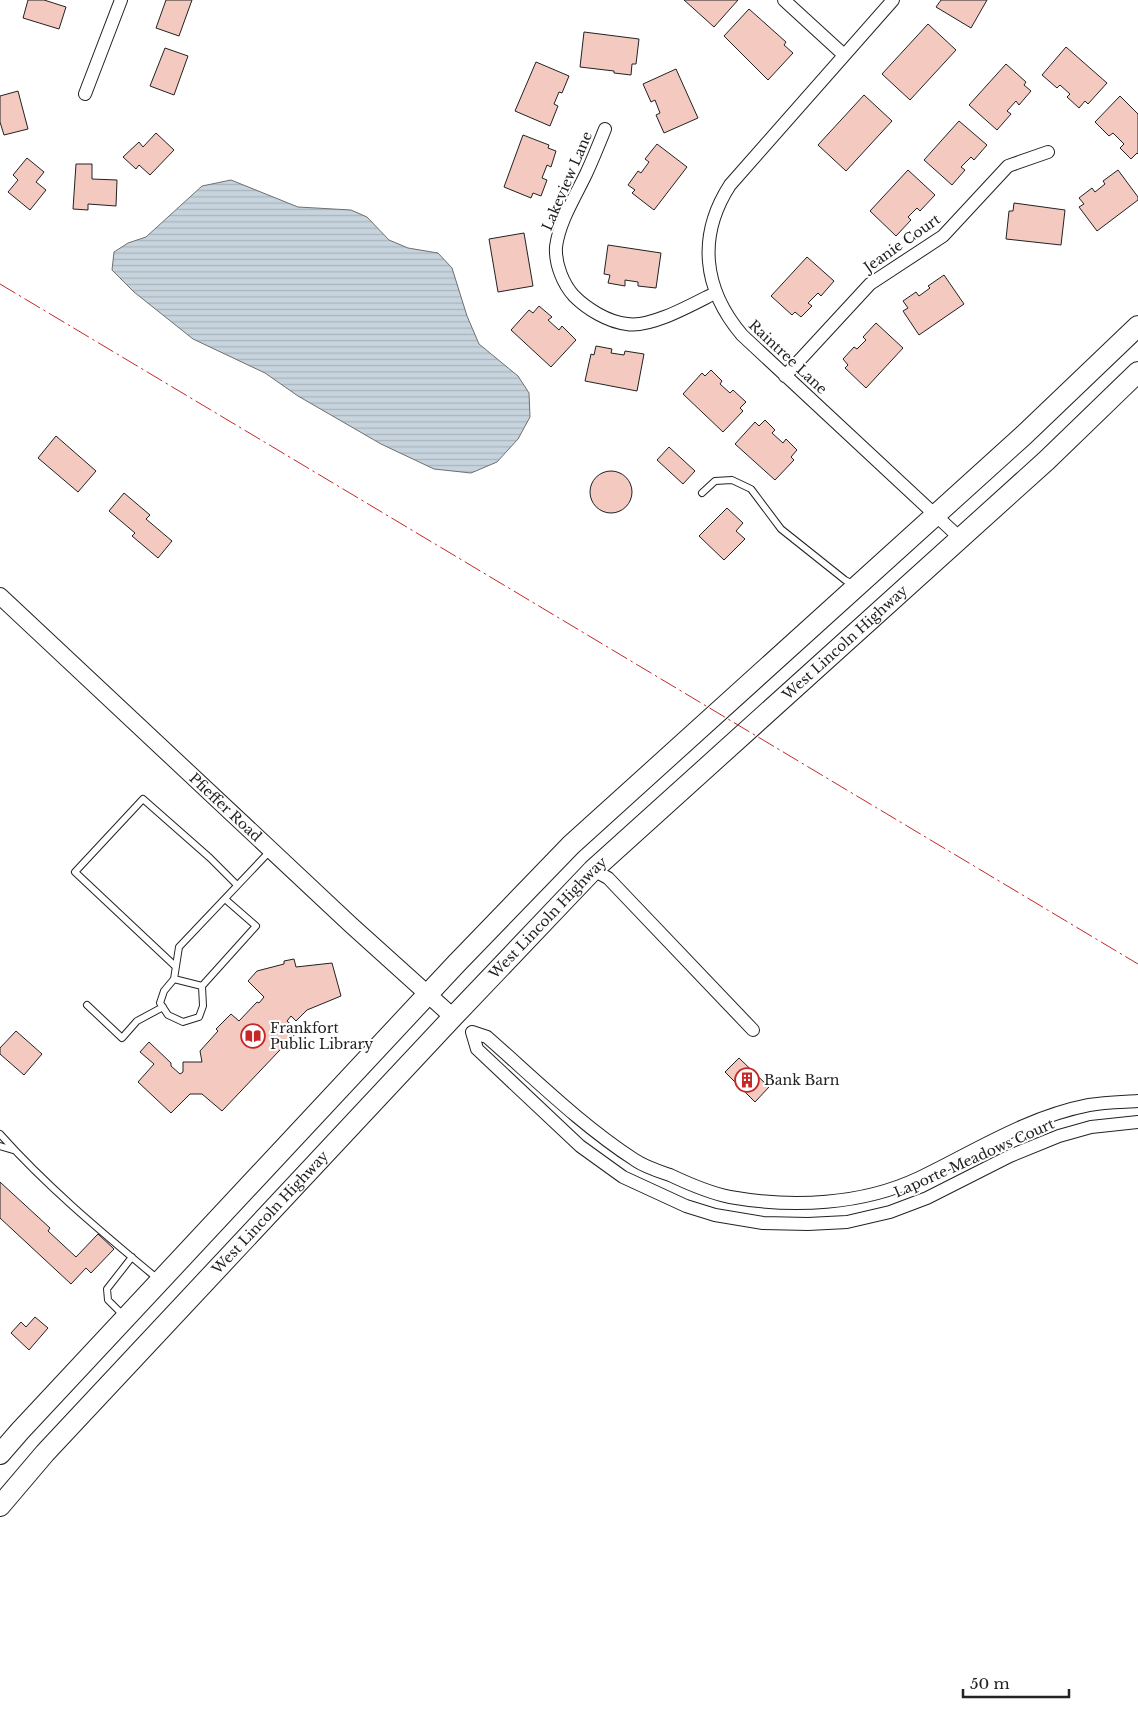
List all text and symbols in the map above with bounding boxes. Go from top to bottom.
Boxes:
street label: Lakeview Lane [538,129,596,233]
street label: Jeanie Court [859,210,944,277]
street label: Raintree Lane [745,316,831,398]
street label: West Lincoln Highway [778,581,911,704]
street label: Pfieffer Road [186,769,266,846]
street label: West Lincoln Highway [485,853,611,983]
place label: Frankfort Public Library [270,1019,373,1053]
library icon: Frankfort Public Library [240,1023,266,1049]
building icon: Bank Barn [734,1067,760,1093]
place label: Bank Barn [764,1071,840,1089]
street label: Laporte Meadows Court [891,1114,1058,1202]
street label: West Lincoln Highway [207,1147,332,1279]
scale bar [963,1666,1069,1698]
text: 50 m [970,1674,1010,1693]

